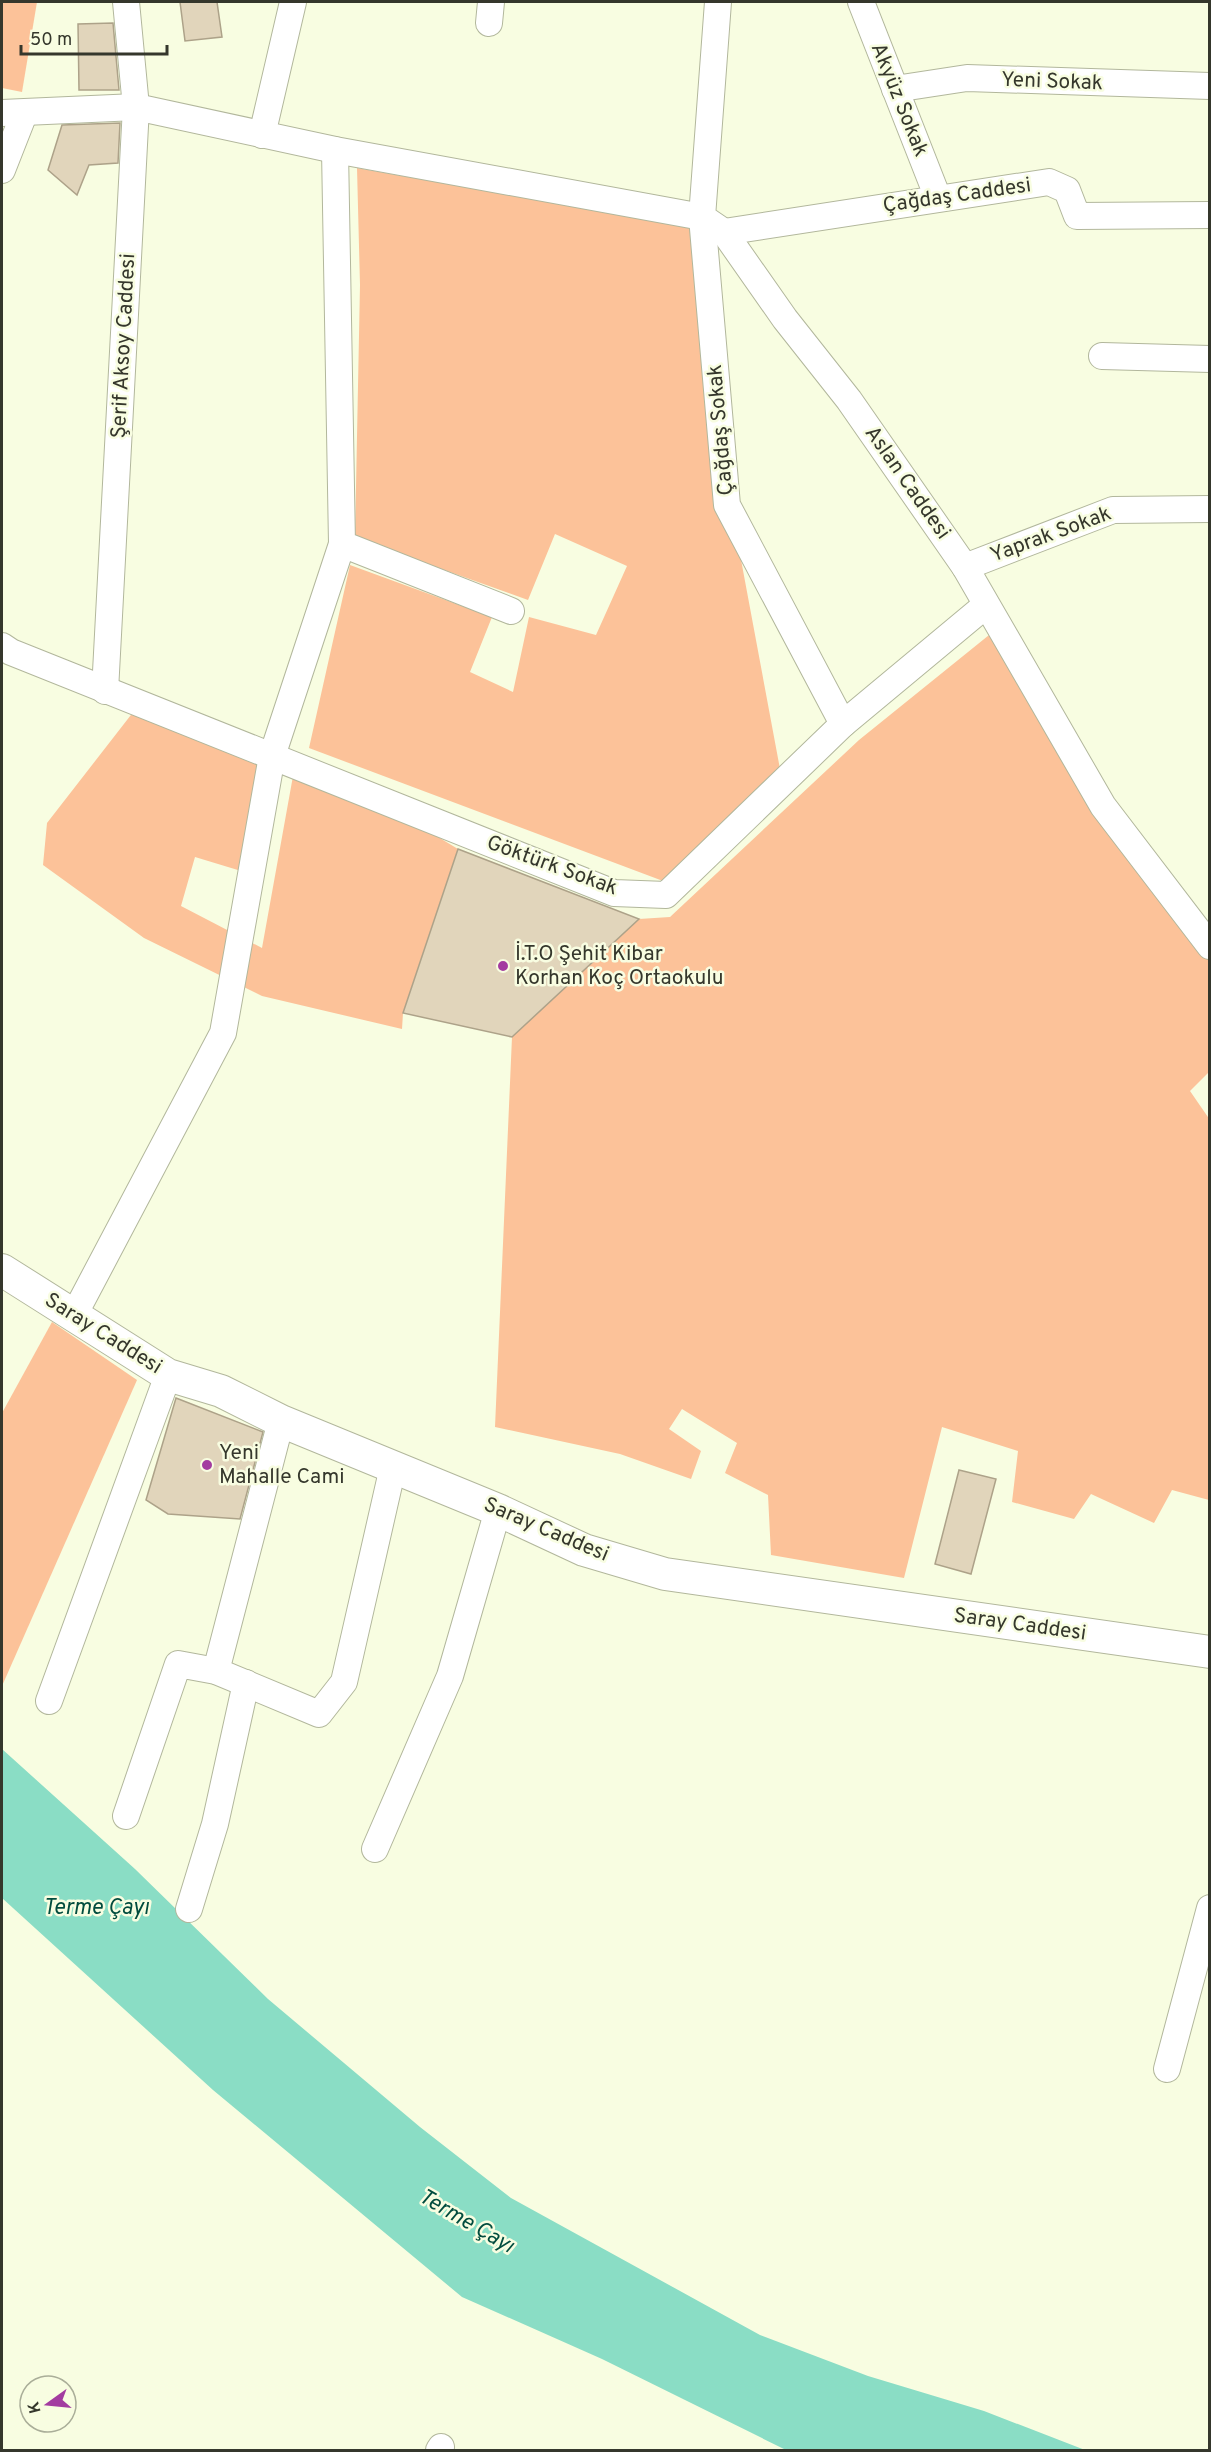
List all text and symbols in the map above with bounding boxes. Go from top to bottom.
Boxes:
scale bar [21,18,166,56]
text: 50 m [30,29,72,52]
street label: Akyüz Sokak [864,39,934,161]
street label: Yeni Sokak [1001,67,1103,97]
street label: Çağdaş Caddesi [881,172,1033,220]
street label: Şerif Aksoy Caddesi [106,253,142,439]
street label: Çağdaş Sokak [702,363,740,497]
street label: Aslan Caddesi [858,421,956,545]
street label: Yaprak Sokak [987,501,1115,569]
street label: Göktürk Sokak [483,830,621,902]
place label: İ.T.O Şehit Kibar Korhan Koç Ortaokulu [515,941,724,992]
marker: İ.T.O Şehit Kibar Korhan Koç Ortaokulu [496,959,510,973]
street label: Saray Caddesi [39,1287,167,1381]
place label: Yeni Mahalle Cami [219,1440,345,1491]
marker: Yeni Mahalle Cami [200,1458,214,1472]
street label: Saray Caddesi [479,1491,613,1569]
street label: Saray Caddesi [952,1602,1088,1648]
water label: Terme Çayı [43,1895,149,1922]
water label: Terme Çayı [413,2184,519,2260]
north arrow [18,2374,78,2434]
text: K [24,2399,47,2415]

